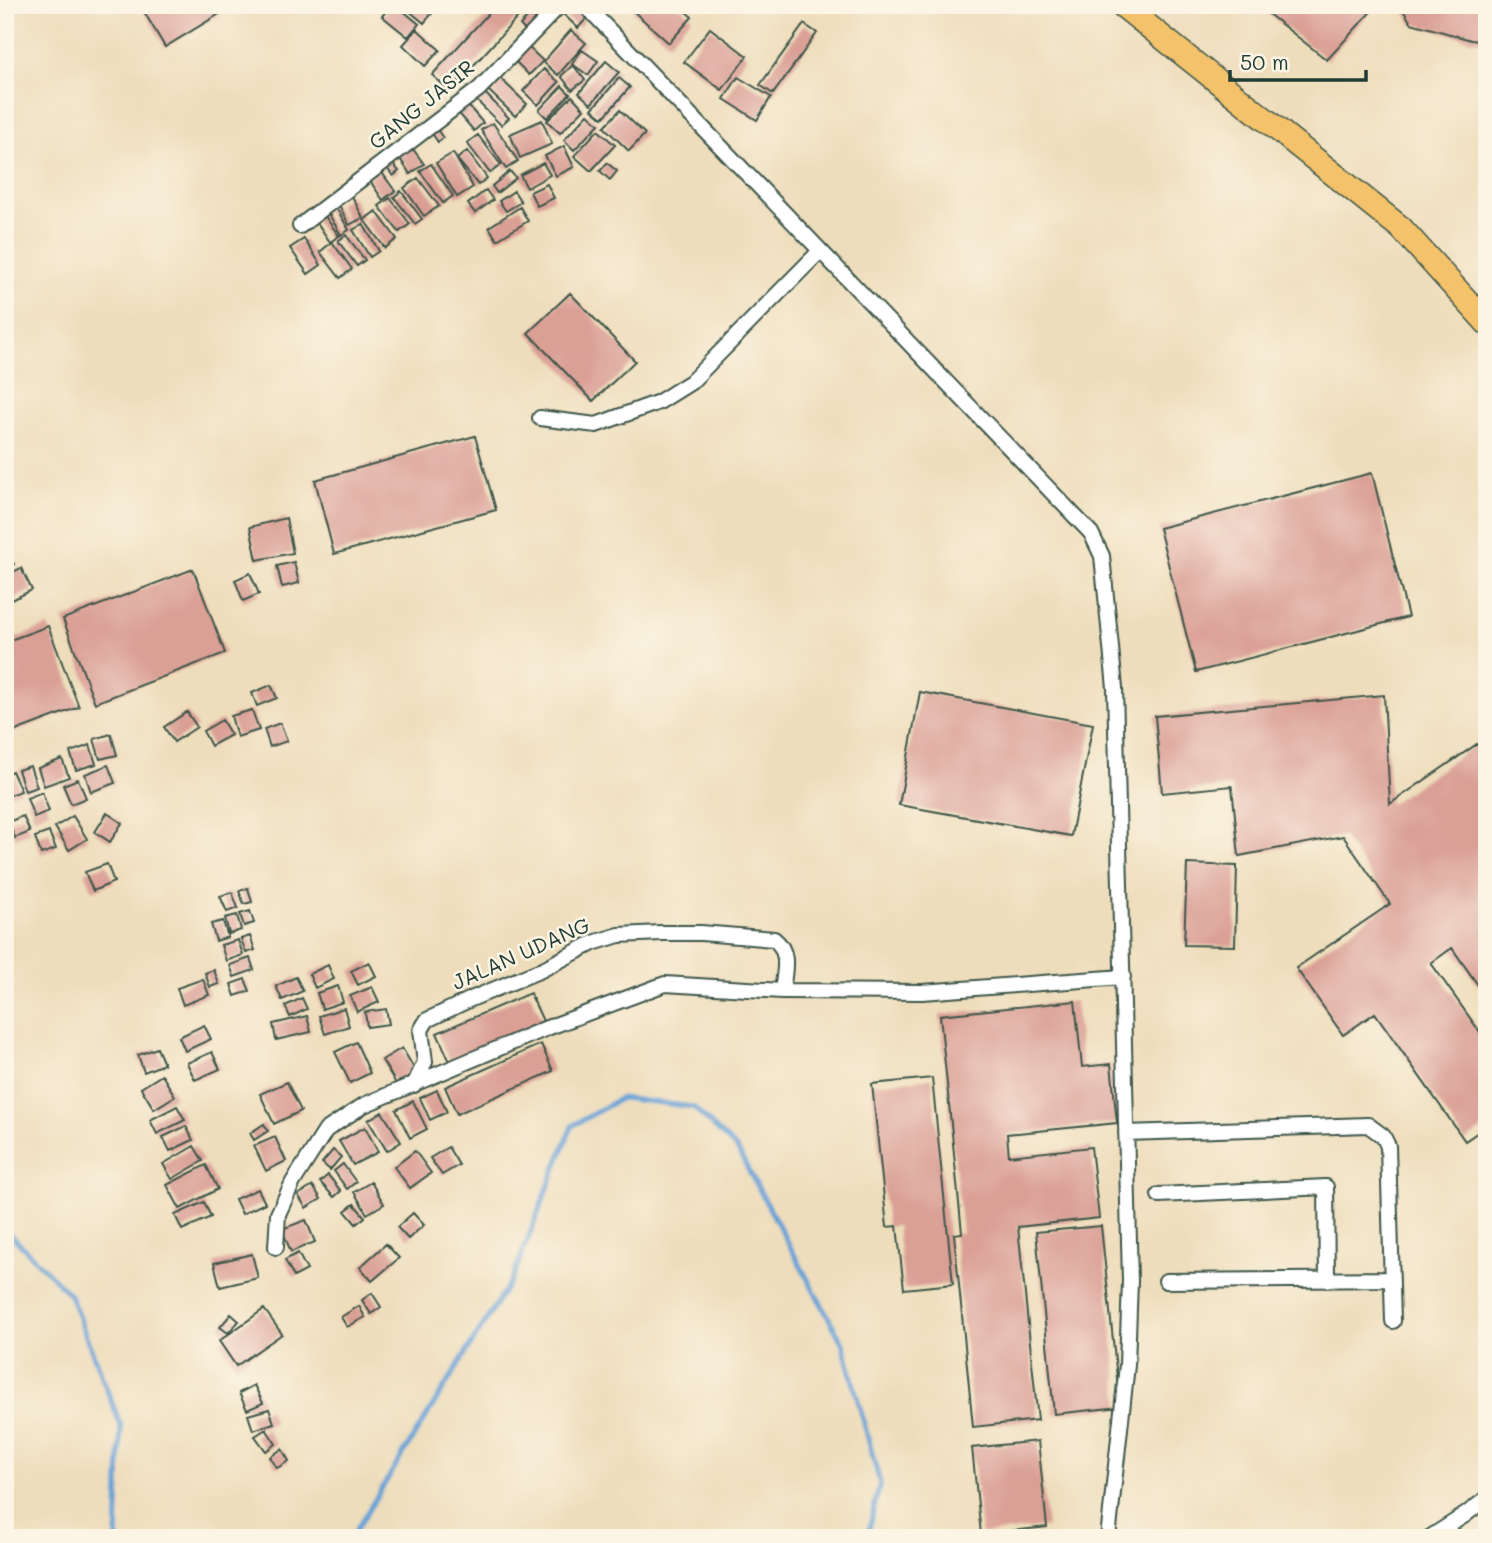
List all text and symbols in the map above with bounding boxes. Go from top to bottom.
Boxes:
scale bar [1230,38,1366,82]
text: 50 m [1240,48,1289,75]
street label: GANG JASIR [363,53,479,155]
street label: JALAN UDANG [447,910,593,995]

